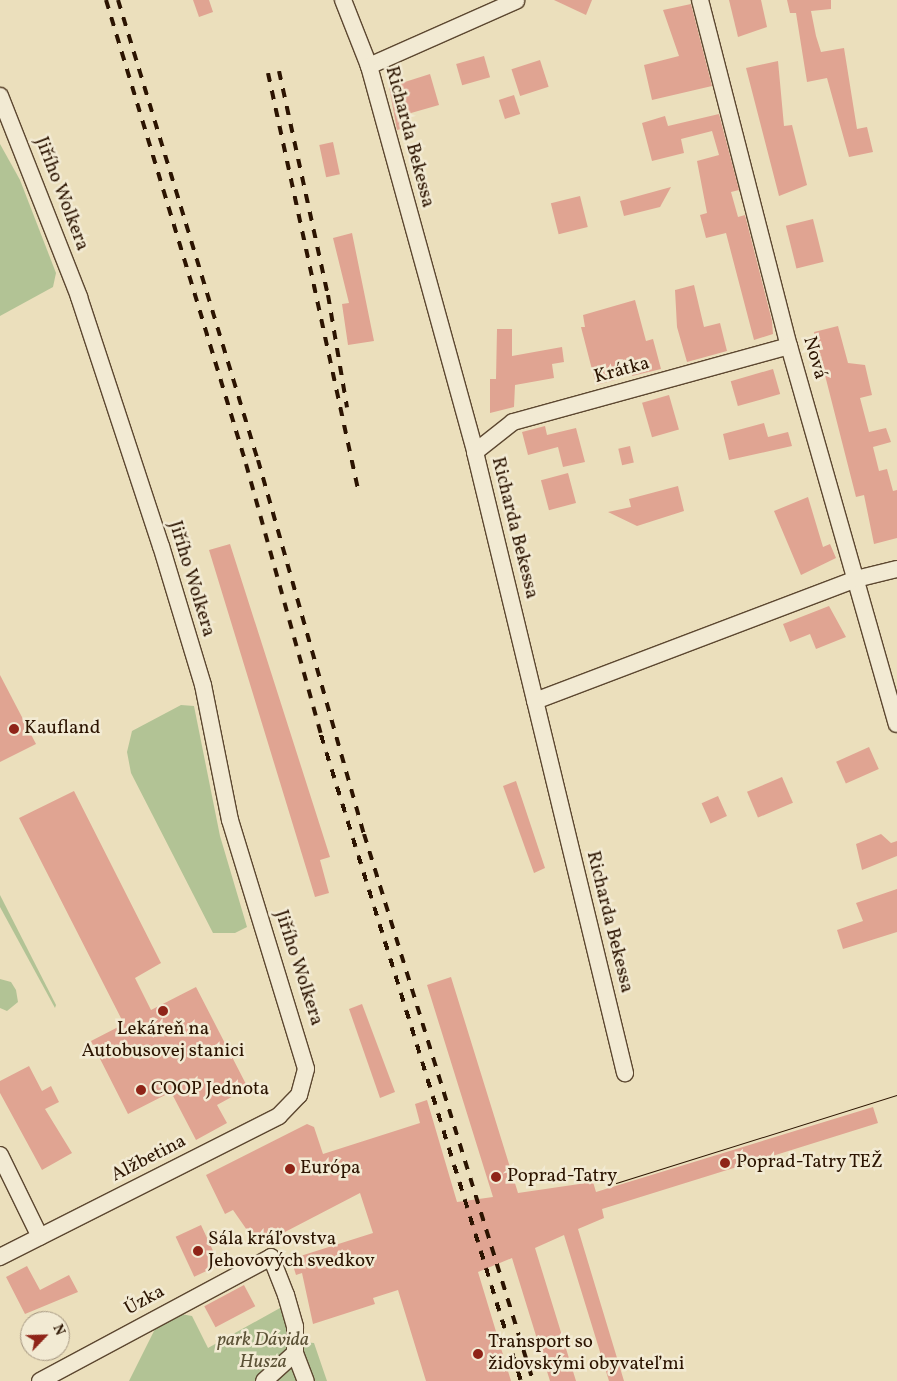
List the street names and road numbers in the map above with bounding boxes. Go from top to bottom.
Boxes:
street label: Richarda Bekessa [379,64,439,210]
street label: Jiřího Wolkera [29,134,93,254]
street label: Nová [797,334,831,382]
street label: Krátka [592,353,652,389]
street label: Richarda Bekessa [485,455,543,601]
street label: Jiřího Wolkera [162,518,220,640]
street label: Richarda Bekessa [580,849,638,995]
street label: Jiřího Wolkera [269,907,327,1029]
street label: Alžbetina [108,1130,190,1188]
street label: Úzka [121,1281,169,1321]

